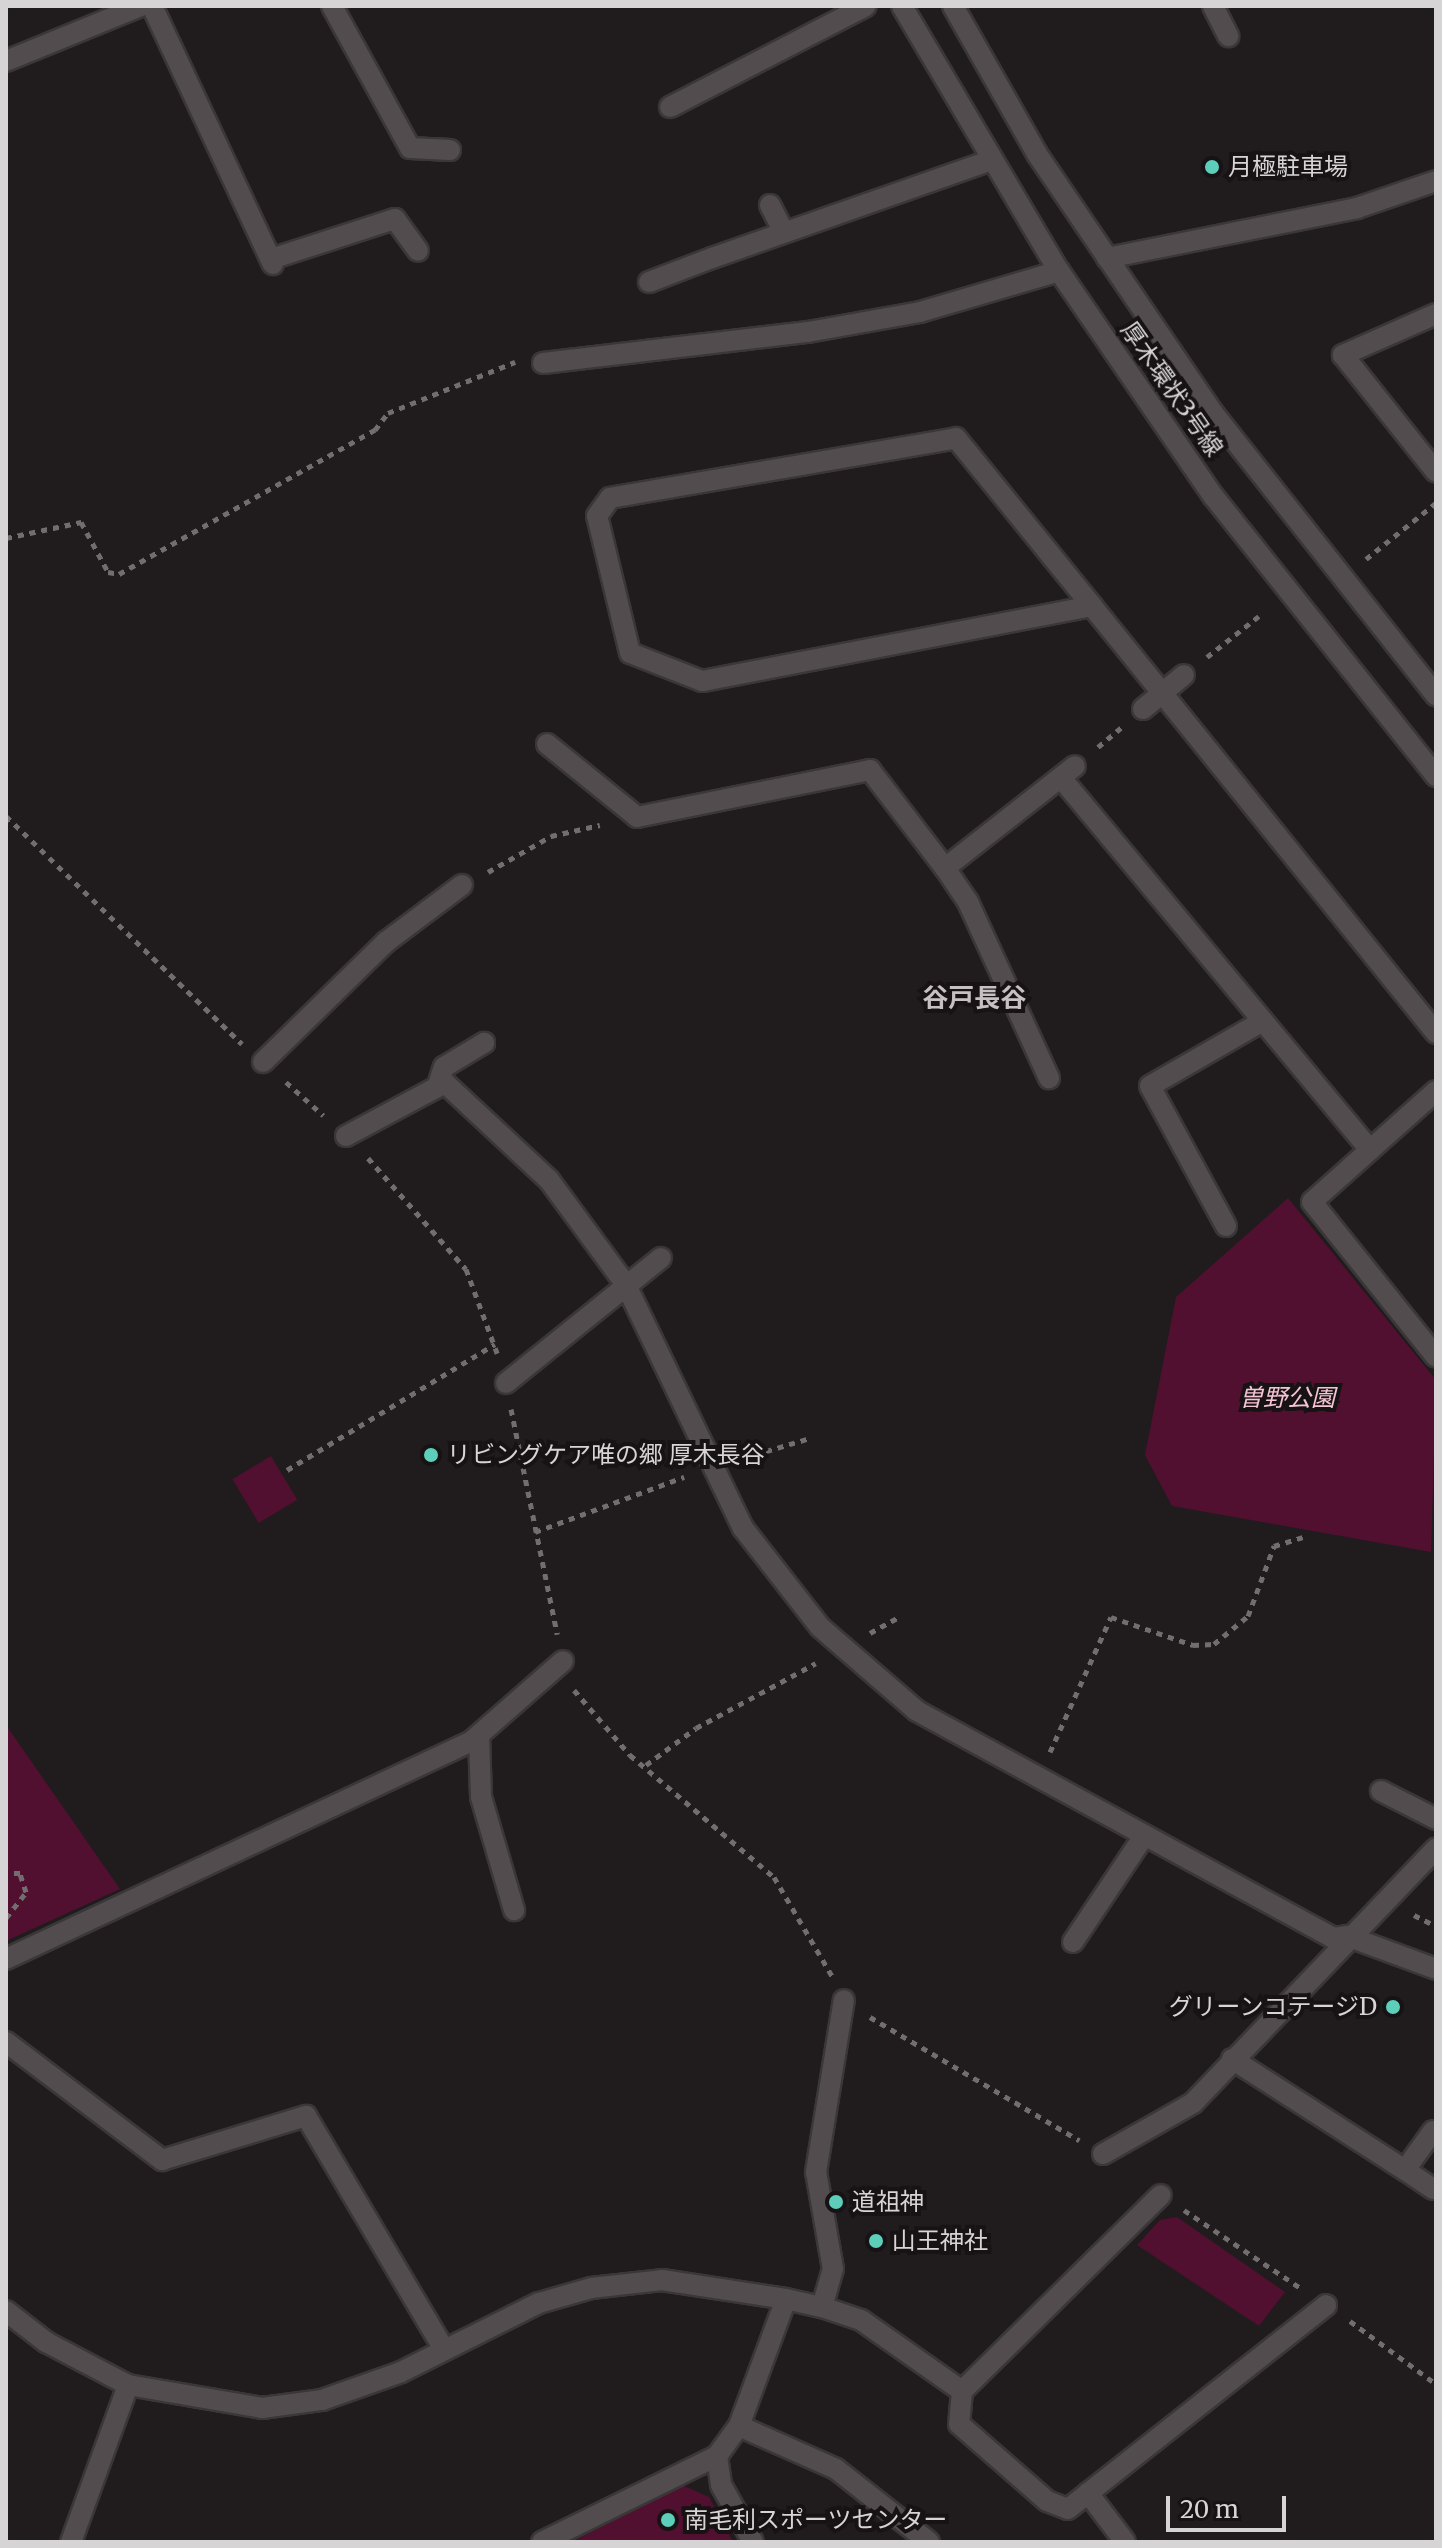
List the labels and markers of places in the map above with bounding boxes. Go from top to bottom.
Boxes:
place label: 月極駐車場 [1228,153,1348,181]
marker: 月極駐車場 [1203,158,1221,176]
place label: リビングケア唯の郷 厚木長谷 [447,1441,765,1469]
marker: リビングケア唯の郷 厚木長谷 [422,1446,440,1464]
place label: グリーンコテージD [1167,1993,1377,2021]
marker: グリーンコテージD [1384,1998,1402,2016]
place label: 道祖神 [852,2188,924,2216]
marker: 道祖神 [827,2193,845,2211]
place label: 山王神社 [892,2227,988,2255]
marker: 山王神社 [867,2232,885,2250]
place label: 南毛利スポーツセンター [684,2506,948,2534]
marker: 南毛利スポーツセンター [659,2511,677,2529]

